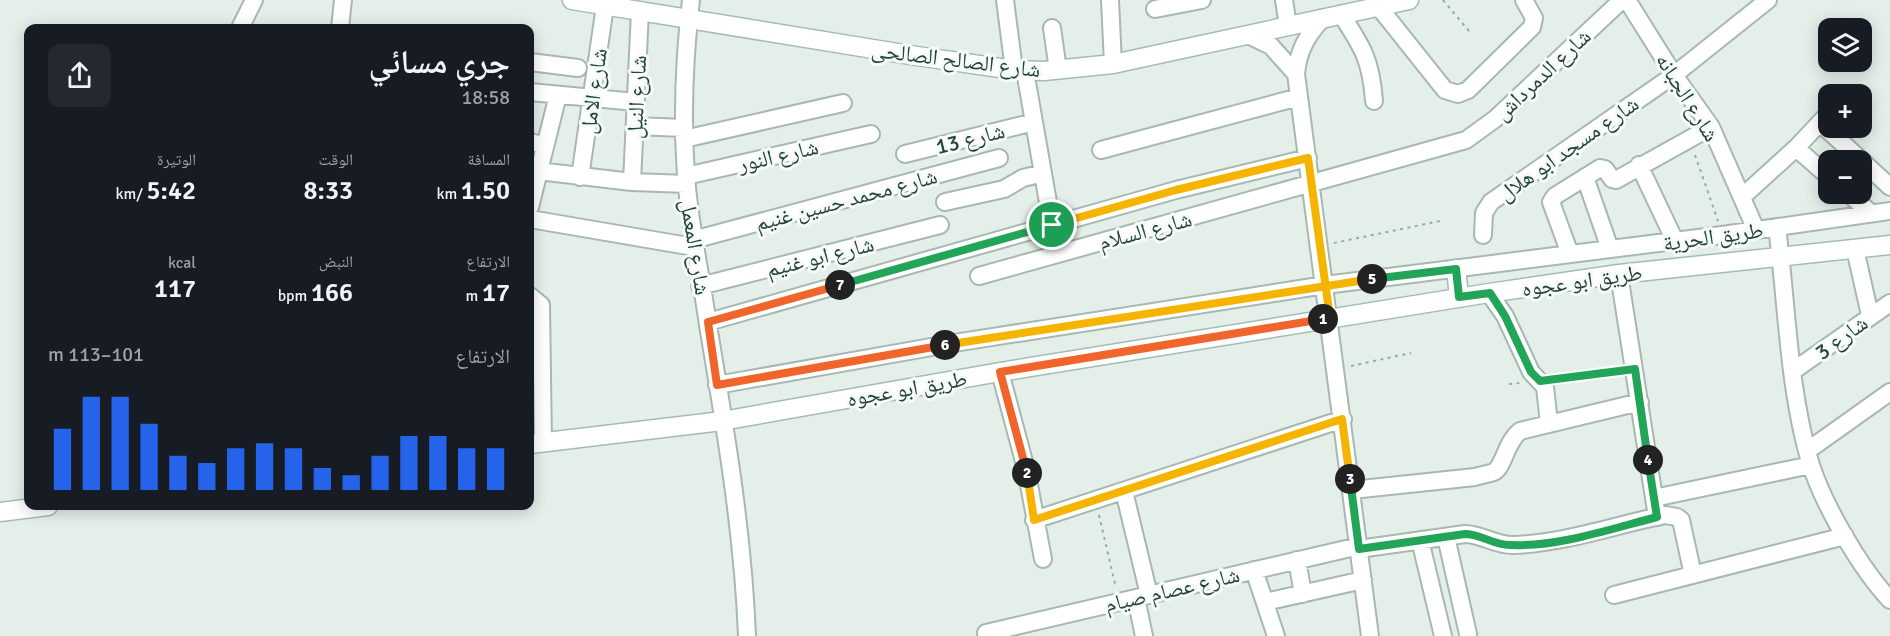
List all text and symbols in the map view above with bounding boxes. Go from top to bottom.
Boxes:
map controls [1818,18,1872,204]
button: layers [1818,18,1872,72]
street label: شارع الدمرداش [1488,23,1596,126]
street label: شارع الصالح الصالحى [870,36,1042,83]
text: جري مسائي [369,42,510,83]
button: share [48,44,111,107]
street label: شارع الامل [574,46,613,136]
street label: شارع الجبانه [1650,48,1725,146]
street label: شارع النيل [621,54,652,140]
button: + [1818,84,1872,138]
text: 18:58 [461,85,510,110]
street label: شارع مسجد ابو هلال [1493,90,1644,207]
street label: شارع 13 [933,117,1008,160]
street label: شارع النور [734,133,821,178]
text: الوتيرة [157,150,196,170]
text: الوقت [319,150,353,170]
text: المسافة [468,150,510,170]
button: − [1818,150,1872,204]
street label: شارع محمد حسين غنيم [752,162,940,238]
text: 5:42 [147,175,196,207]
text: 8:33 [304,175,353,207]
text: 1.50 [461,175,510,207]
text: /km [115,184,147,204]
text: km [436,184,461,204]
street label: شارع المعمل [675,197,716,297]
pin [1026,199,1077,250]
street label: شارع السلام [1096,205,1195,257]
icon: arrive [1035,208,1068,241]
street label: طريق الحرية [1661,216,1765,257]
street label: شارع ابو غنيم [763,230,877,284]
text: النبض [319,252,353,272]
text: الارتفاع [466,252,510,272]
text: kcal [168,253,196,273]
street label: طريق ابو عجوه [1520,259,1644,302]
pin: 5 [1357,264,1387,294]
text: 5 [1368,269,1376,289]
pin: 7 [825,270,855,300]
text: 117 [154,273,196,305]
text: 7 [836,275,844,295]
text: 166 [311,277,353,309]
text: 17 [482,277,510,309]
text: bpm [278,286,311,306]
text: m [466,286,482,306]
pin: 1 [1308,304,1338,334]
text: 1 [1319,309,1327,329]
street label: شارع 3 [1810,309,1873,366]
pin: 6 [930,330,960,360]
text: 6 [941,335,949,355]
text: 101–113 m [48,342,144,367]
text: الارتفاع [455,344,510,369]
street label: طريق ابو عجوه [845,365,969,412]
pin: 4 [1633,445,1663,475]
text: 4 [1644,450,1652,470]
pin: 2 [1012,458,1042,488]
text: 2 [1023,463,1031,483]
pin: 3 [1335,464,1365,494]
text: 3 [1346,469,1354,489]
street label: شارع عصام صيام [1102,561,1242,619]

